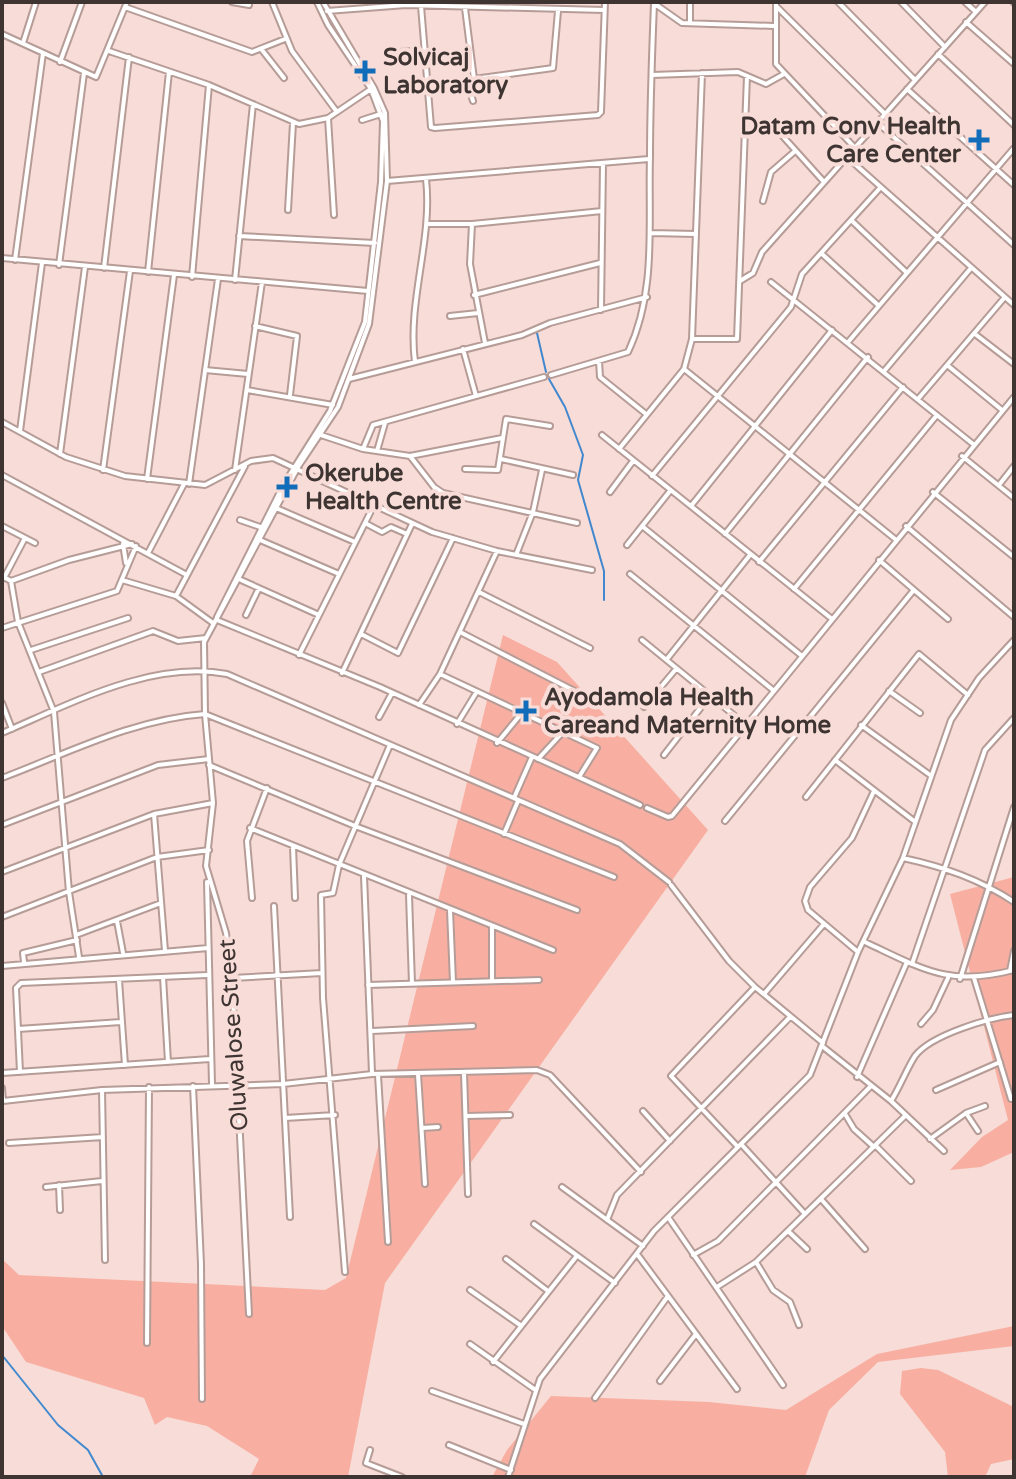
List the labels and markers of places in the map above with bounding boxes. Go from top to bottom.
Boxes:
place label: Solvicaj Laboratory [383,43,508,100]
marker: Solvicaj Laboratory [354,60,376,82]
place label: Datam Conv Health Care Center [740,112,962,169]
marker: Datam Conv Health Care Center [968,129,990,151]
place label: Okerube Health Centre [305,459,462,516]
marker: Okerube Health Centre [276,476,298,498]
place label: Ayodamola Health Careand Maternity Home [544,683,831,740]
marker: Ayodamola Health Careand Maternity Home [515,700,537,722]

